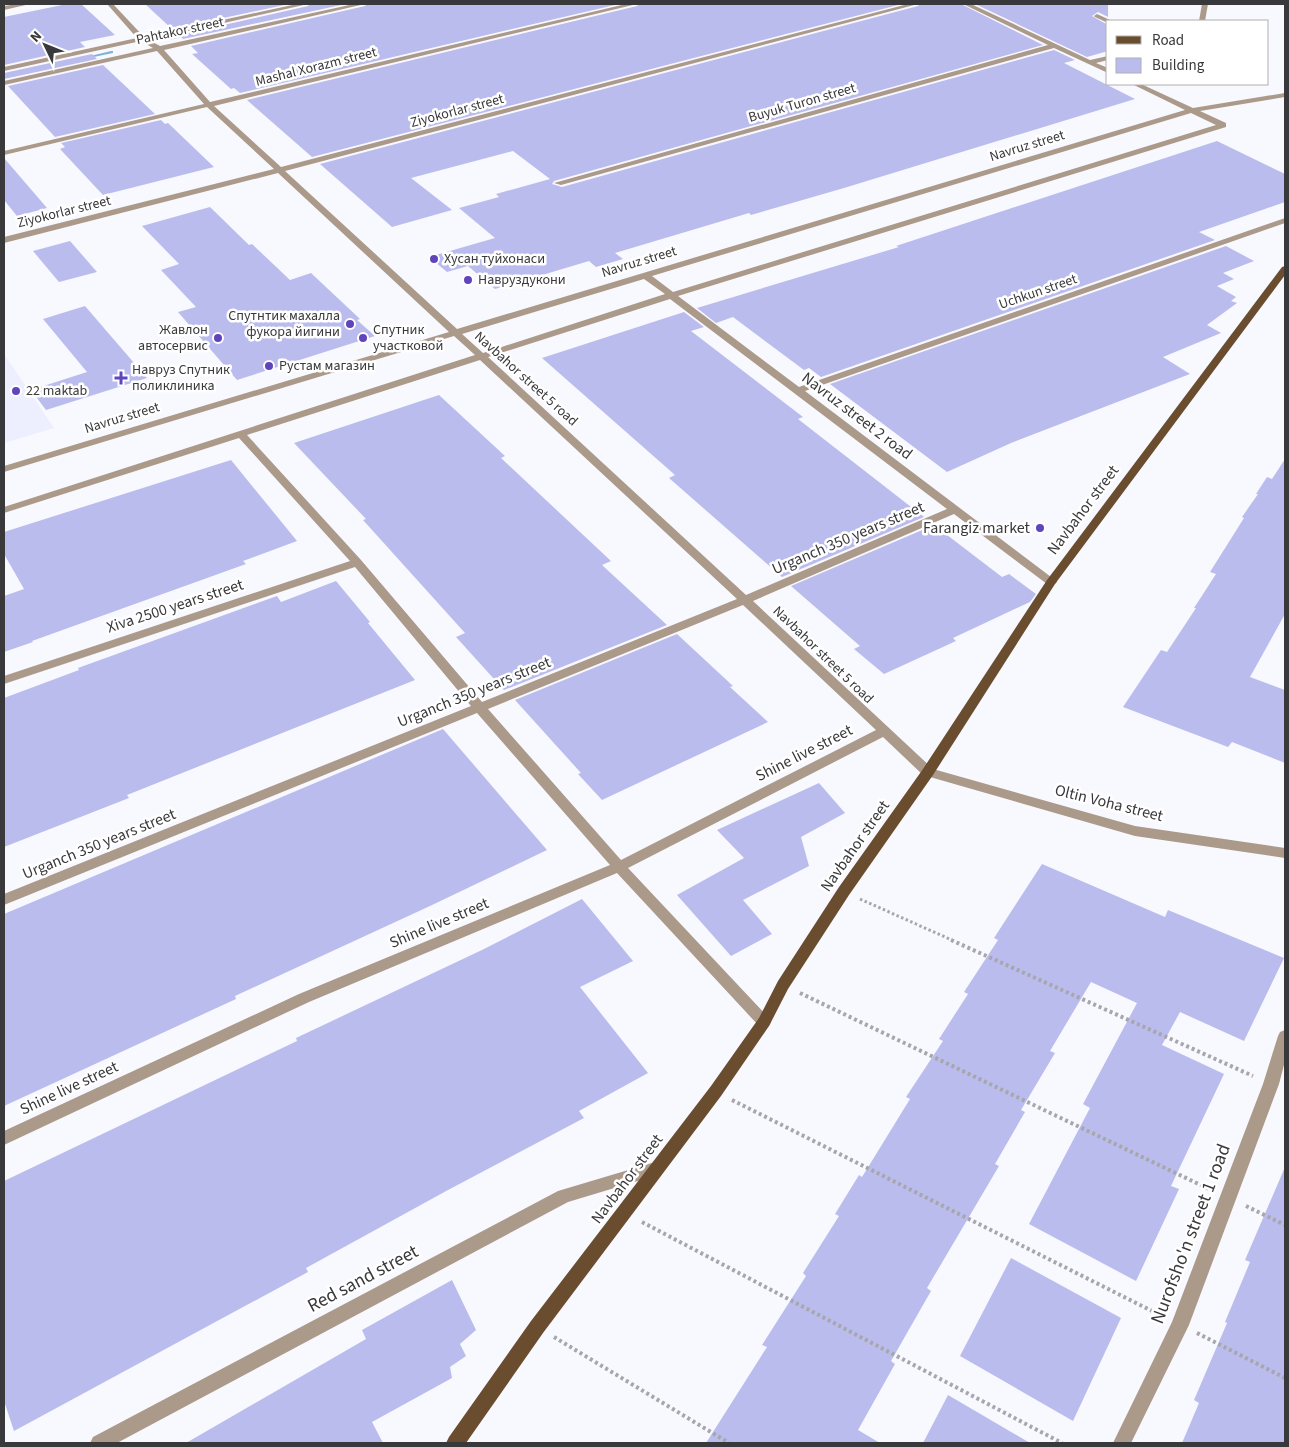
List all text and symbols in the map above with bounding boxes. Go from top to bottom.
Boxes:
street label: Pahtakor street [134,12,226,50]
north arrow [20,20,70,70]
legend [1106,20,1269,85]
text: N [26,27,47,47]
text: Road [1152,30,1184,51]
street label: Mashal Xorazm street [253,42,379,92]
text: Building [1152,55,1205,76]
street label: Buyuk Turon street [746,78,858,128]
street label: Ziyokorlar street [408,89,506,133]
street label: Navruz street [987,125,1067,167]
street label: Ziyokorlar street [15,191,113,233]
street label: Navruz street [599,241,679,283]
place label: Хусан туйхонаси [444,249,545,269]
marker: Хусан туйхонаси [428,253,440,265]
street label: Uchkun street [996,269,1080,315]
place label: Навруздукони [478,270,566,290]
marker: Навруздукони [462,274,474,286]
place label: Спутнтик махалла фукора йигини [228,306,340,342]
marker: Спутнтик махалла фукора йигини [344,318,356,330]
place label: Жавлон автосервис [138,320,209,356]
place label: Спутник участковой [373,320,443,356]
street label: Navbahor street 5 road [470,327,582,431]
marker: Жавлон автосервис [212,332,224,344]
marker: Спутник участковой [357,332,369,344]
place label: Рустам магазин [279,356,375,376]
place label: Навруз Спутник поликлиника [132,360,230,396]
marker: Рустам магазин [263,360,275,372]
street label: Navruz street 2 road [797,367,917,465]
marker: Навруз Спутник поликлиника [114,371,128,385]
place label: 22 maktab [26,381,88,401]
marker: 22 maktab [10,385,22,397]
street label: Navruz street [82,397,162,439]
street label: Navbahor street [1042,460,1124,559]
street label: Urganch 350 years street [768,496,928,580]
place label: Farangiz market [923,517,1031,539]
marker: Farangiz market [1034,522,1046,534]
street label: Xiva 2500 years street [104,573,247,638]
street label: Navbahor street 5 road [768,602,878,708]
street label: Urganch 350 years street [394,651,554,733]
street label: Shine live street [752,719,857,787]
street label: Oltin Voha street [1053,779,1166,827]
street label: Navbahor street [815,795,895,896]
street label: Urganch 350 years street [19,803,179,885]
street label: Shine live street [386,892,493,954]
street label: Shine live street [16,1055,122,1120]
street label: Navbahor street [586,1129,668,1228]
street label: Nurofsho'n street 1 road [1144,1140,1238,1328]
street label: Red sand street [303,1238,424,1320]

